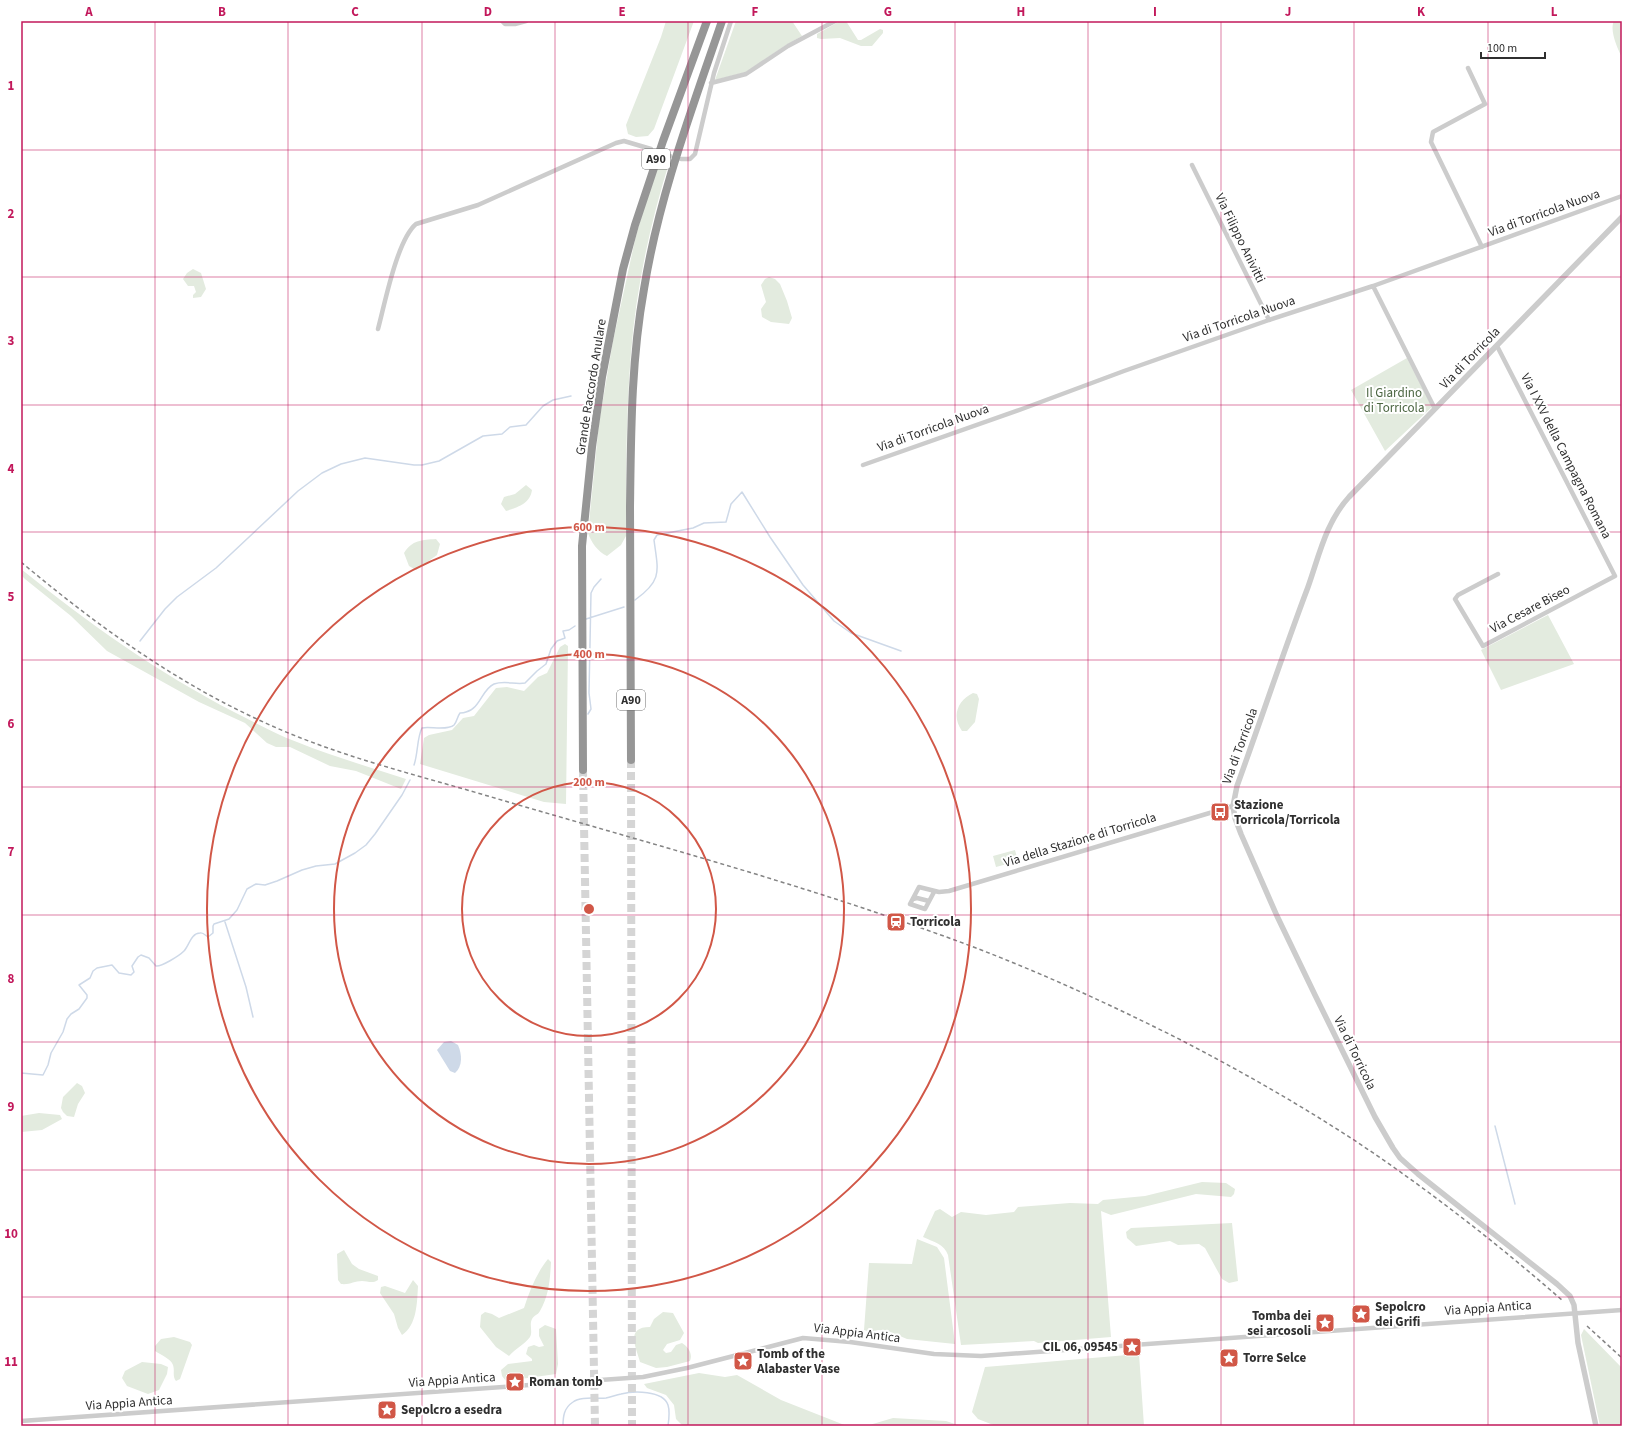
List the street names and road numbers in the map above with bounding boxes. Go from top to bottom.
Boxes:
road number: A90 [642,149,670,169]
street label: Via di Torricola Nuova [1486,184,1602,242]
street label: Via Filippo Anivitti [1211,190,1269,286]
street label: Via di Torricola Nuova [1181,291,1297,347]
street label: Grande Raccordo Anulare [571,318,611,456]
street label: Via di Torricola [1436,323,1504,393]
street label: Via I XXV della Campagna Romana [1516,370,1616,542]
street label: Via di Torricola Nuova [875,399,991,457]
street label: Via Cesare Biseo [1487,580,1573,638]
road number: A90 [617,690,645,710]
street label: Via di Torricola [1218,705,1262,787]
street label: Via della Stazione di Torricola [1001,808,1159,872]
street label: Via di Torricola [1329,1013,1381,1093]
street label: Via Appia Antica [1444,1296,1532,1320]
street label: Via Appia Antica [813,1319,901,1347]
street label: Via Appia Antica [408,1368,496,1392]
street label: Via Appia Antica [85,1391,173,1415]

